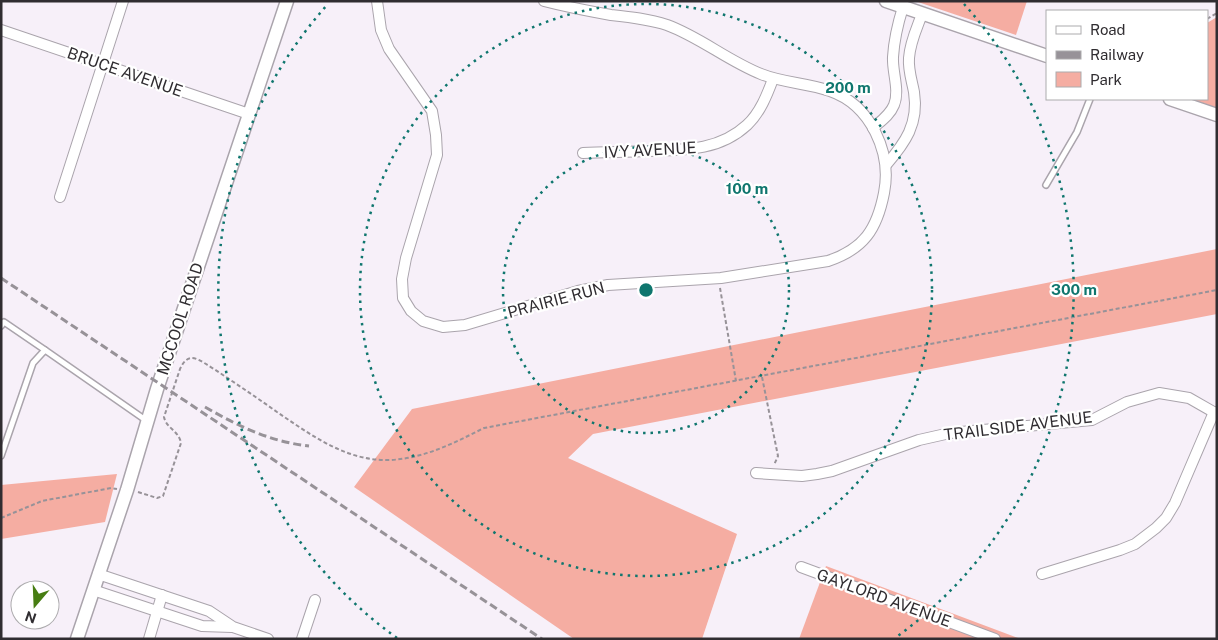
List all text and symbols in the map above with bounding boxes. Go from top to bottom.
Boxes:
legend [1046,10,1208,100]
text: Road [1090,21,1126,38]
street label: BRUCE AVENUE [65,43,185,101]
text: Railway [1090,46,1144,63]
text: Park [1090,71,1122,88]
text: 200 m [825,79,871,96]
street label: IVY AVENUE [603,138,697,162]
text: 100 m [726,180,768,197]
street label: MCCOOL ROAD [153,260,207,378]
street label: PRAIRIE RUN [505,278,607,322]
centre of rings [637,281,655,299]
text: 300 m [1051,281,1097,298]
street label: TRAILSIDE AVENUE [943,407,1093,445]
street label: GAYLORD AVENUE [814,565,954,631]
north arrow [10,580,60,630]
text: N [23,608,39,627]

